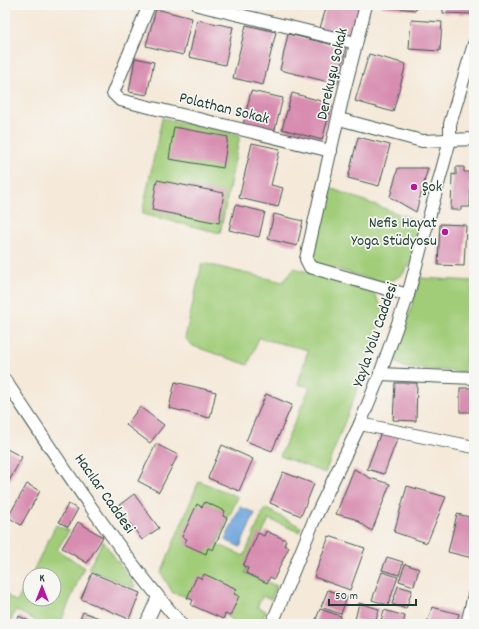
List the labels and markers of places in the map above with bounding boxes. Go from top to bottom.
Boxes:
place label: Şok [422,176,442,199]
marker: Şok [409,182,419,192]
place label: Nefis Hayat Yoga Stüdyosu [351,212,437,253]
marker: Nefis Hayat Yoga Stüdyosu [440,227,450,237]

